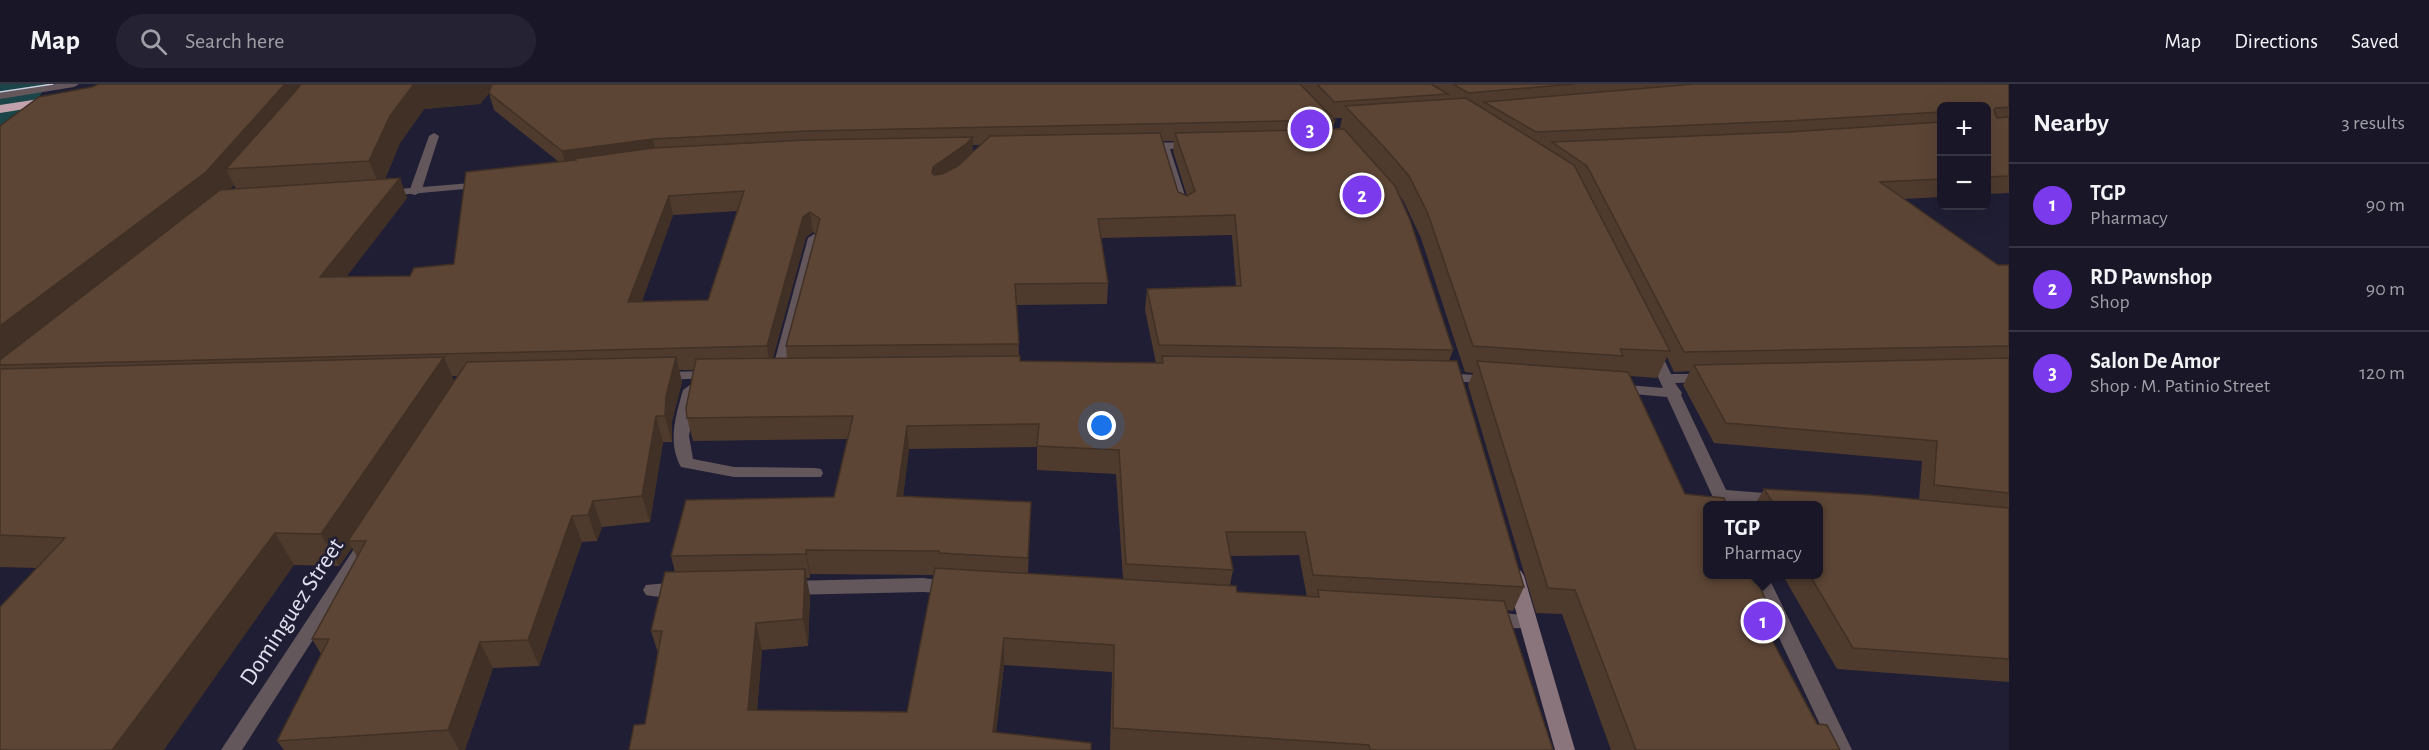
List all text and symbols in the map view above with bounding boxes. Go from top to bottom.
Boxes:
search box [116,14,536,68]
icon: search [137,25,170,58]
text: Map [30,27,80,55]
text: Search here [185,30,284,52]
text: Map [2165,31,2201,52]
text: Directions [2234,31,2318,52]
text: Saved [2351,31,2399,52]
map controls [1937,102,1991,210]
button: + [1937,102,1991,156]
pin: 3 [1290,106,1330,152]
text: Nearby [2033,110,2109,136]
text: 3 results [2341,113,2405,133]
button: − [1937,156,1991,210]
pin: 2 [1342,172,1382,218]
text: TGP [2090,182,2126,204]
text: 1 [2049,195,2056,215]
text: 90 m [2366,195,2405,215]
text: Pharmacy [2090,208,2168,228]
text: RD Pawnshop [2090,266,2212,288]
text: 2 [2048,279,2057,299]
text: 90 m [2366,279,2405,299]
text: Shop [2090,292,2130,312]
text: Salon De Amor [2090,350,2220,372]
text: 3 [2048,363,2057,383]
text: 120 m [2359,363,2405,383]
text: Shop · M. Patinio Street [2090,376,2270,396]
your location [1087,411,1116,440]
popup [1703,501,1823,579]
text: TGP [1724,517,1760,539]
street label: Dominguez Street [236,534,348,690]
text: Pharmacy [1724,543,1802,563]
pin: 1 [1744,598,1782,644]

